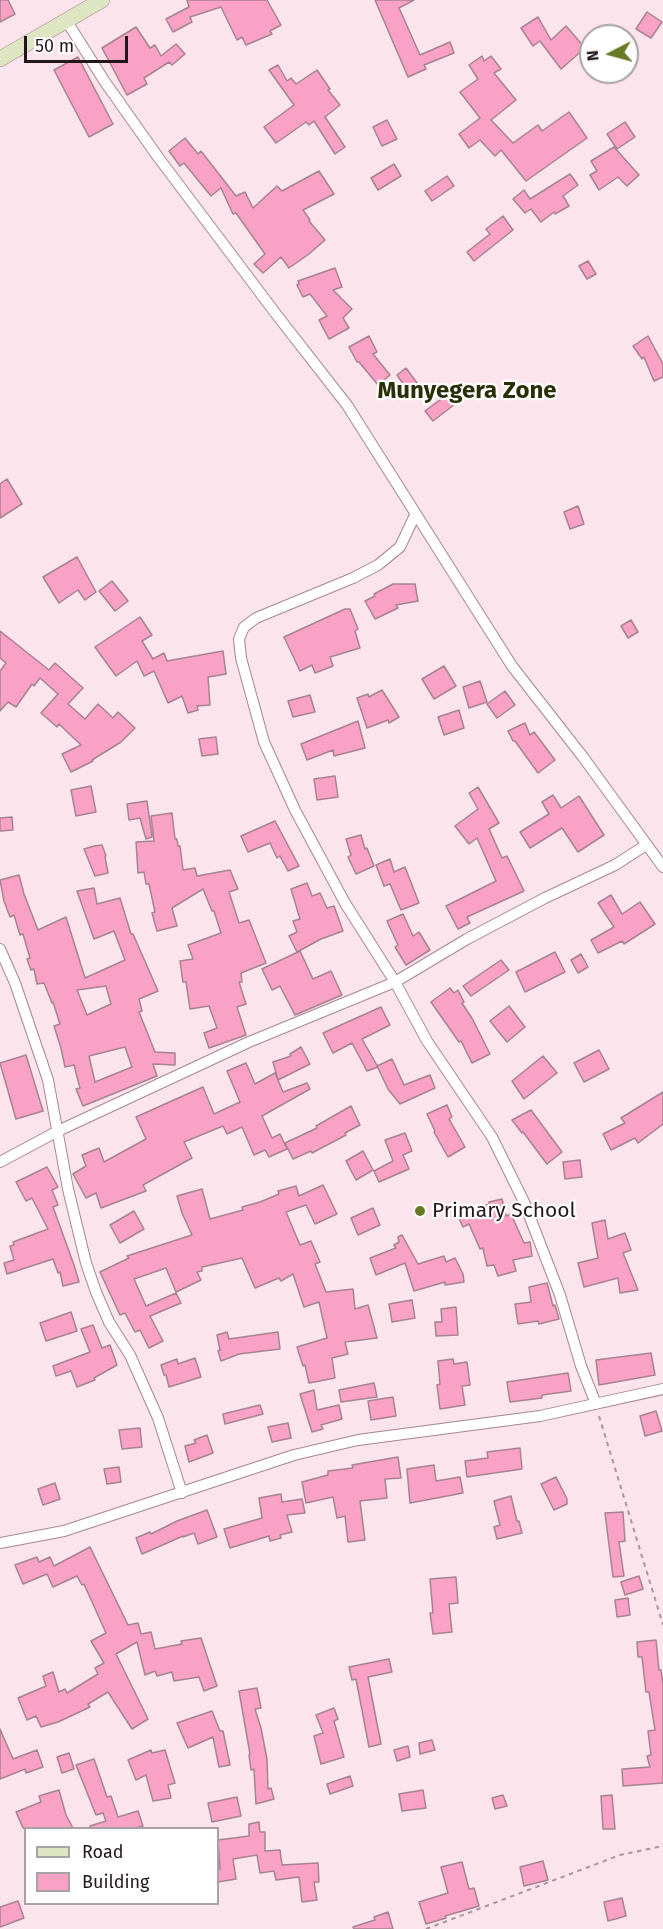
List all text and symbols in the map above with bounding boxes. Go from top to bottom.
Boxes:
scale bar [27,24,130,62]
north arrow [579,24,639,84]
text: 50 m [35,35,74,57]
text: N [583,49,603,62]
district label: Munyegera Zone [377,377,557,405]
place label: Primary School [432,1198,576,1224]
marker: Primary School [413,1204,427,1218]
legend [24,1827,219,1905]
text: Road [82,1841,124,1863]
text: Building [82,1871,149,1893]

